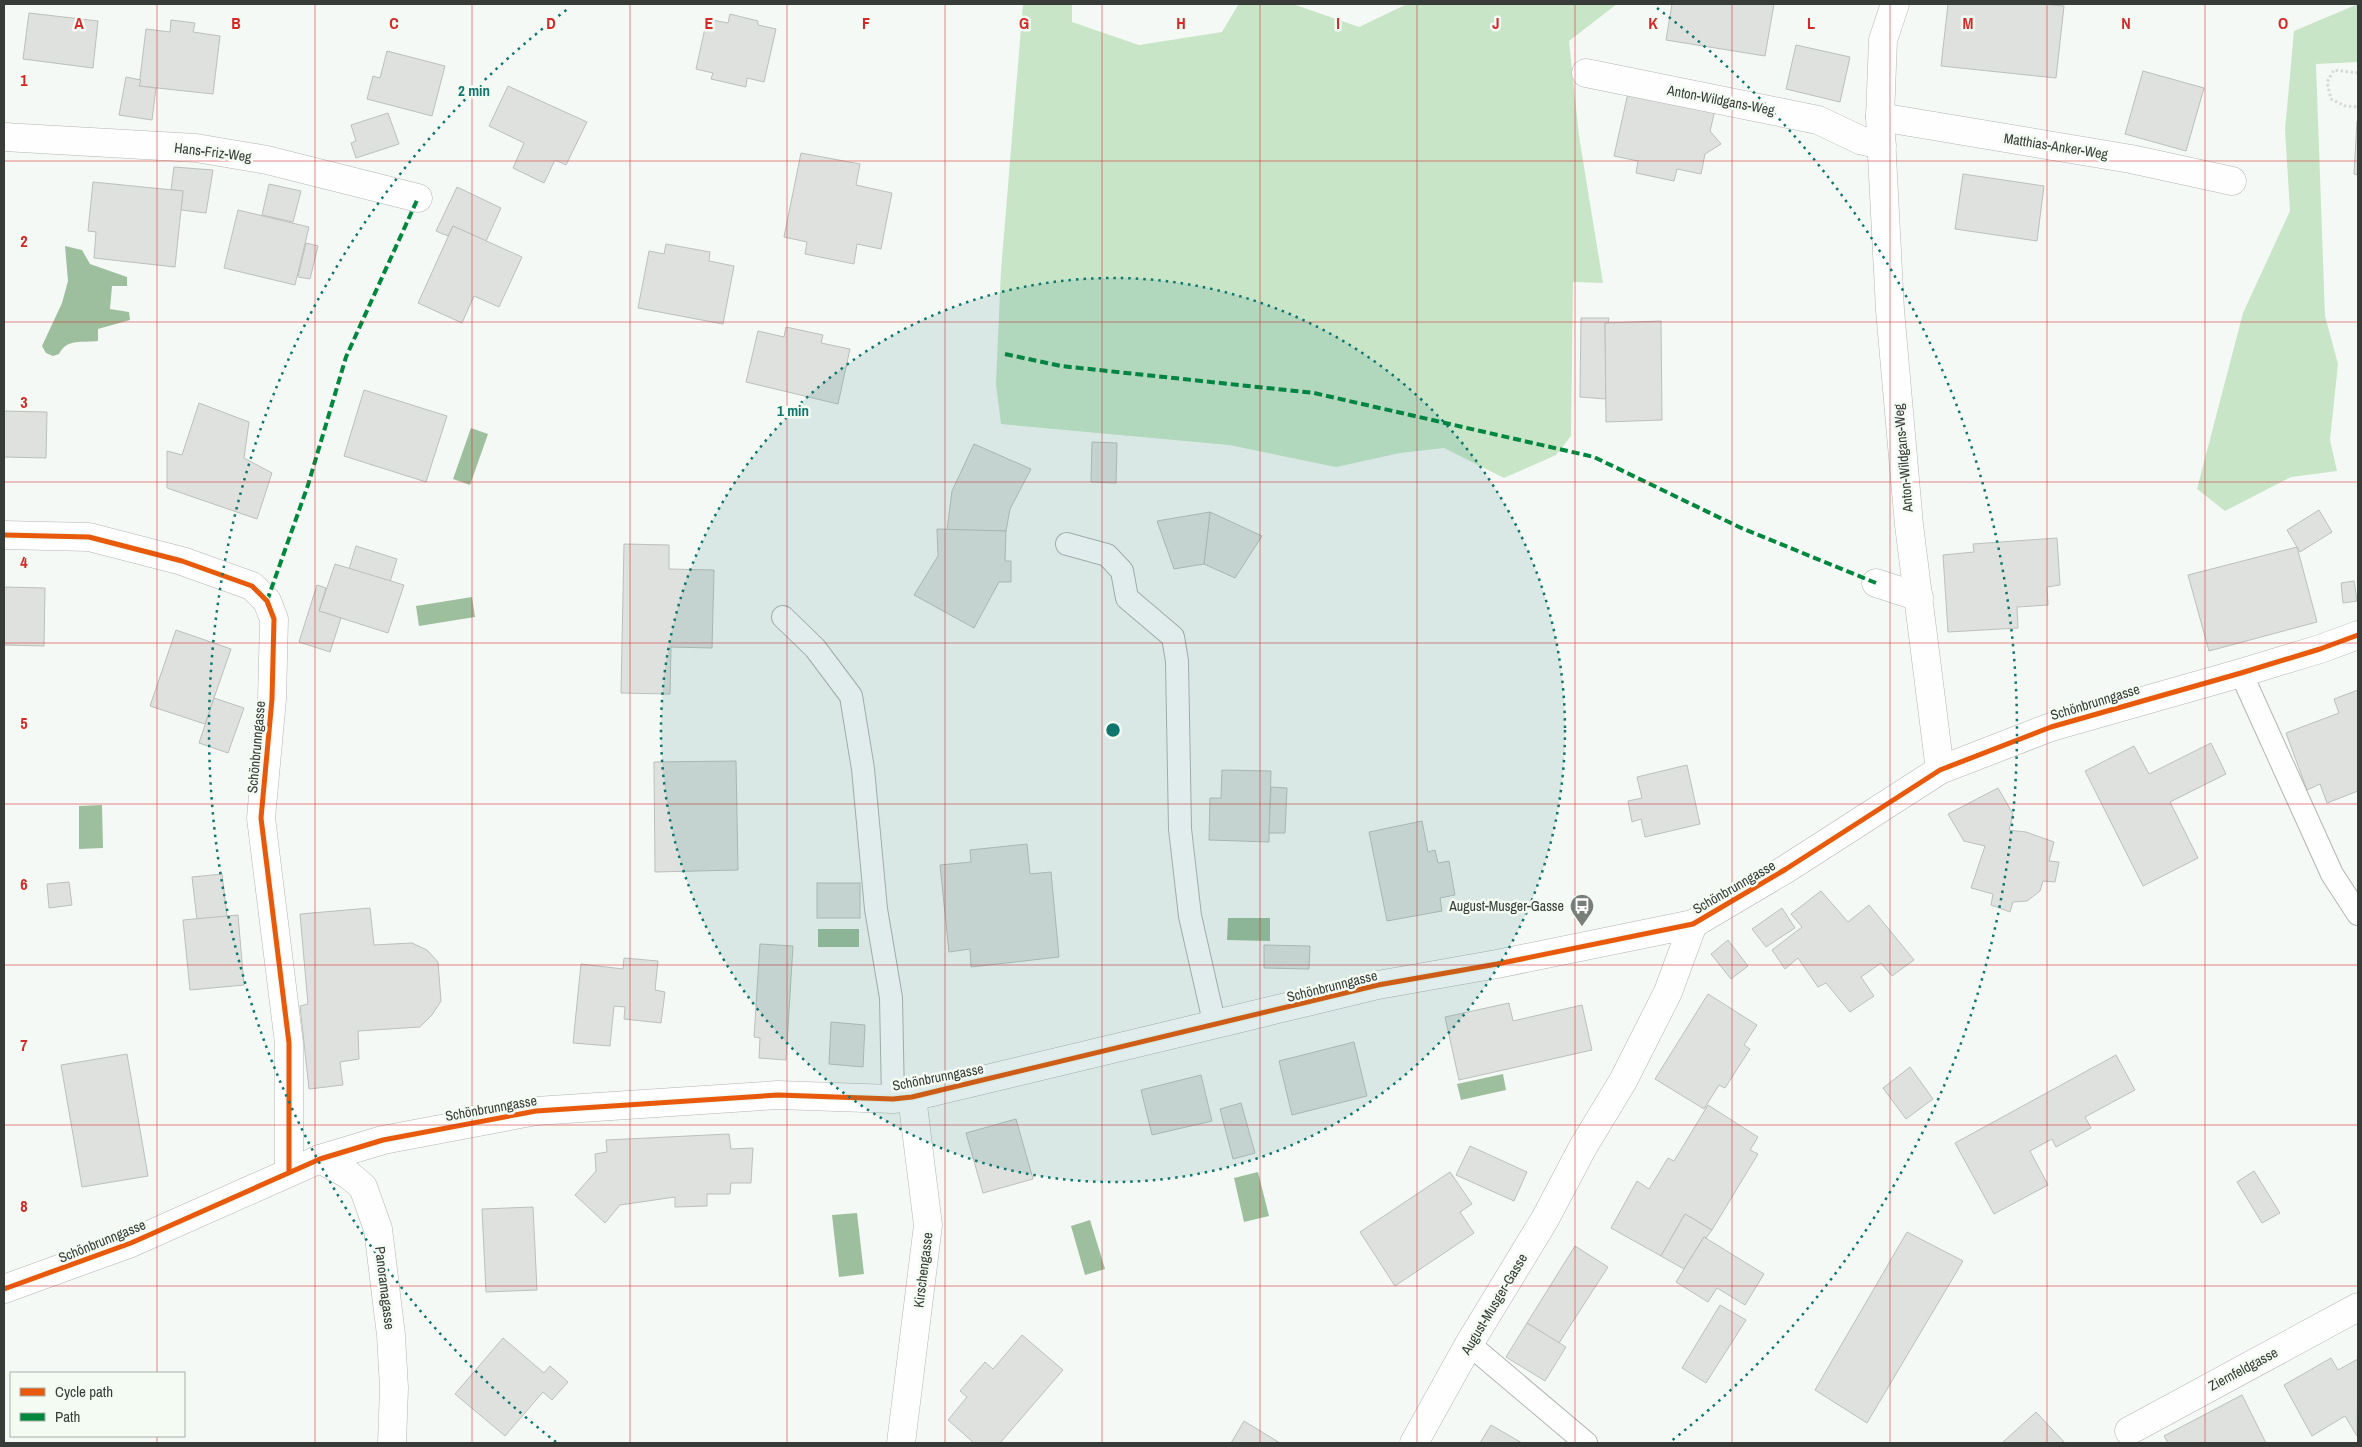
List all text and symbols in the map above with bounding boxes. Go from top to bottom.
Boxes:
text: A [74,12,84,34]
text: B [231,12,241,34]
text: C [389,12,399,34]
text: D [546,12,556,34]
text: E [705,12,714,34]
text: F [862,12,870,34]
text: G [1019,12,1029,34]
text: H [1176,12,1186,34]
text: I [1336,12,1340,34]
text: J [1492,12,1500,34]
text: K [1648,12,1658,34]
text: L [1807,12,1815,34]
text: M [1963,12,1974,34]
text: N [2121,12,2131,34]
text: O [2278,12,2288,34]
text: 1 [20,69,28,91]
text: 2 min [458,80,490,101]
street label: Anton-Wildgans-Weg [1665,81,1777,119]
street label: Matthias-Anker-Weg [2003,129,2110,163]
street label: Hans-Friz-Weg [173,138,253,166]
text: 2 [20,230,28,252]
text: 3 [20,391,28,413]
text: 1 min [777,400,809,421]
street label: Anton-Wildgans-Weg [1889,402,1917,514]
text: 4 [20,551,28,573]
street label: Schönbrunngasse [2048,680,2142,724]
street label: Schönbrunngasse [243,700,269,794]
text: 5 [20,712,28,734]
centre of rings [1104,721,1122,739]
street label: Schönbrunngasse [1689,856,1779,918]
text: 6 [20,873,28,895]
bus stop icon: August-Musger-Gasse [1569,893,1595,927]
place label: August-Musger-Gasse [1448,897,1564,915]
street label: Schönbrunngasse [1285,966,1379,1006]
text: 7 [20,1034,28,1056]
street label: Schönbrunngasse [891,1059,985,1095]
street label: Schönbrunngasse [444,1091,538,1125]
text: 8 [20,1195,28,1217]
street label: Schönbrunngasse [56,1215,148,1267]
street label: Kirschengasse [909,1231,937,1309]
street label: Panoramagasse [371,1245,399,1331]
street label: August-Musger-Gasse [1456,1250,1531,1359]
street label: Ziernfeldgasse [2205,1343,2281,1395]
legend [10,1372,185,1437]
text: Cycle path [55,1381,113,1402]
text: Path [55,1406,80,1427]

